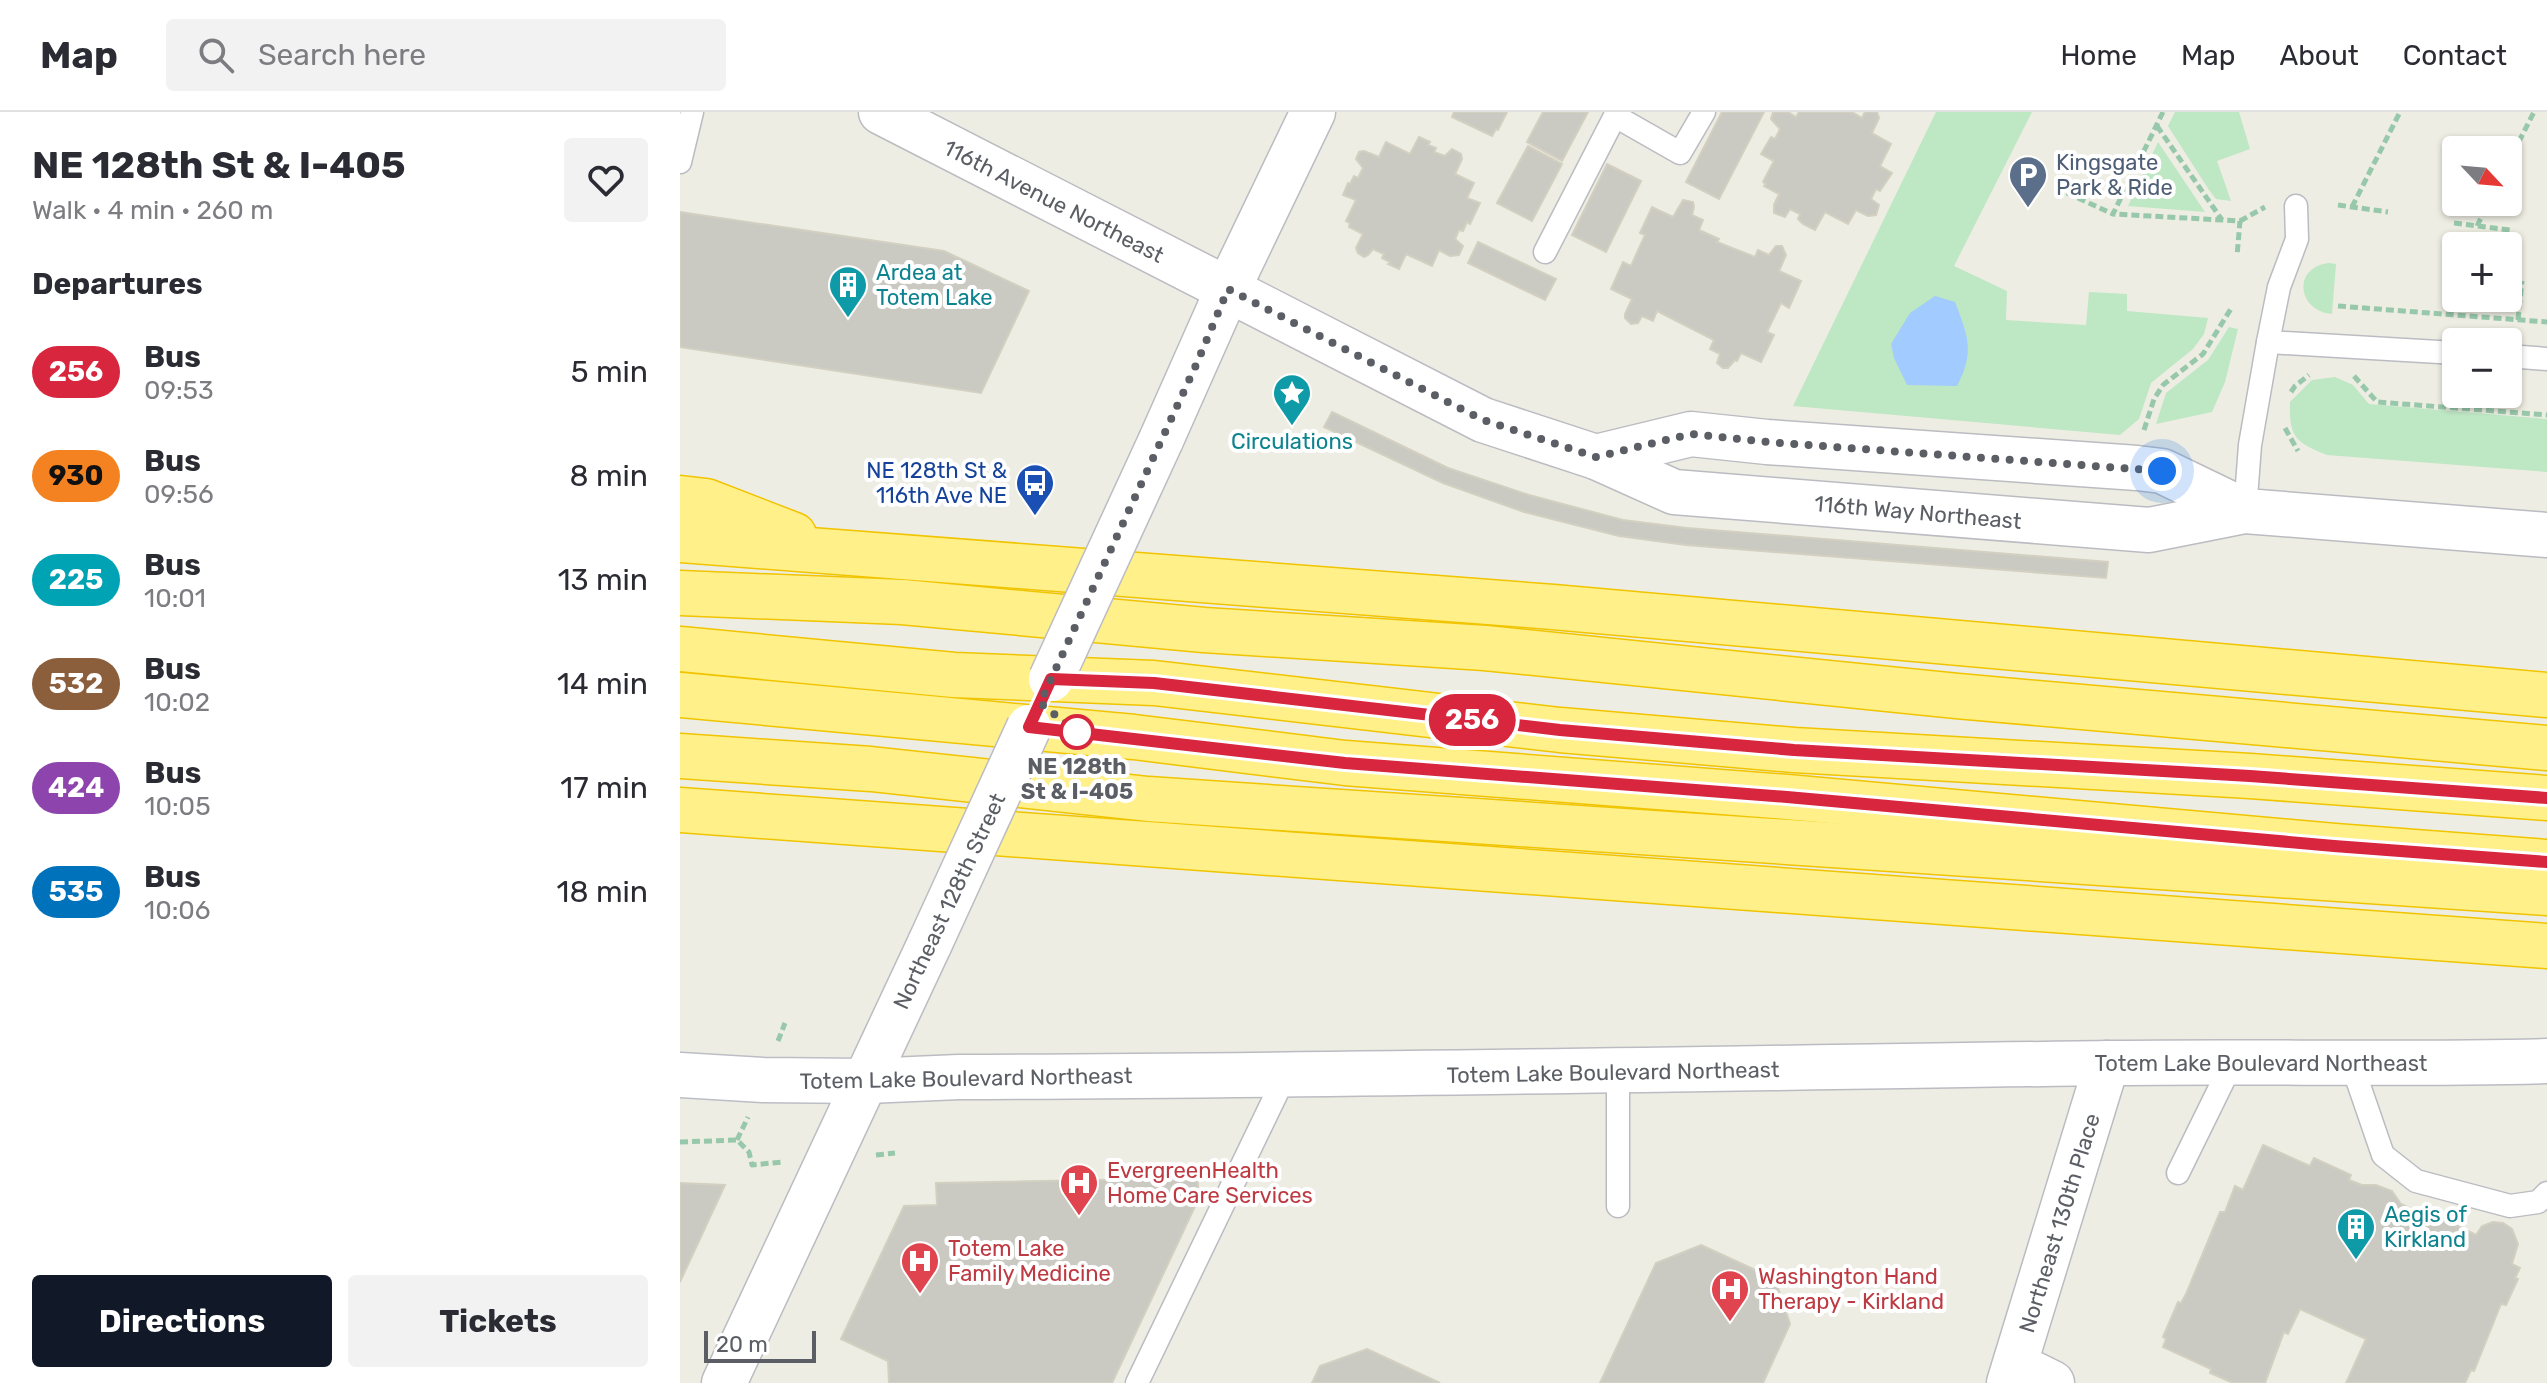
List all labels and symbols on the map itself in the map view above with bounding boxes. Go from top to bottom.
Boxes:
street label: 116th Avenue Northeast [939,134,1169,269]
north arrow [2442,136,2522,216]
place label: Kingsgate Park & Ride [2056,149,2173,201]
parking icon: Kingsgate Park & Ride [2007,154,2049,209]
place label: Ardea at Totem Lake [876,259,993,311]
building icon: Ardea at Totem Lake [827,264,869,319]
place icon: Circulations [1271,372,1313,427]
place label: Circulations [1231,428,1353,455]
your location [2142,451,2182,491]
place label: NE 128th St & 116th Ave NE [866,457,1007,509]
bus stop icon: NE 128th St & 116th Ave NE [1014,462,1056,517]
street label: 116th Way Northeast [1813,490,2023,535]
line badge: 256 [1426,694,1518,746]
marker: NE 128th St & I-405 [1060,715,1094,749]
place label: NE 128th St & I-405 [1021,753,1133,805]
street label: Northeast 128th Street [888,789,1012,1014]
street label: Totem Lake Boulevard Northeast [2095,1050,2428,1077]
street label: Totem Lake Boulevard Northeast [1446,1056,1780,1089]
street label: Totem Lake Boulevard Northeast [799,1062,1133,1095]
street label: Northeast 130th Place [2013,1110,2106,1336]
place label: EvergreenHealth Home Care Services [1107,1157,1313,1209]
hospital icon: EvergreenHealth Home Care Services [1058,1162,1100,1217]
place label: Aegis of Kirkland [2384,1201,2467,1253]
building icon: Aegis of Kirkland [2335,1206,2377,1261]
place label: Totem Lake Family Medicine [948,1235,1111,1287]
hospital icon: Totem Lake Family Medicine [899,1240,941,1295]
place label: Washington Hand Therapy - Kirkland [1758,1263,1944,1315]
hospital icon: Washington Hand Therapy - Kirkland [1709,1268,1751,1323]
scale bar [704,1327,816,1363]

